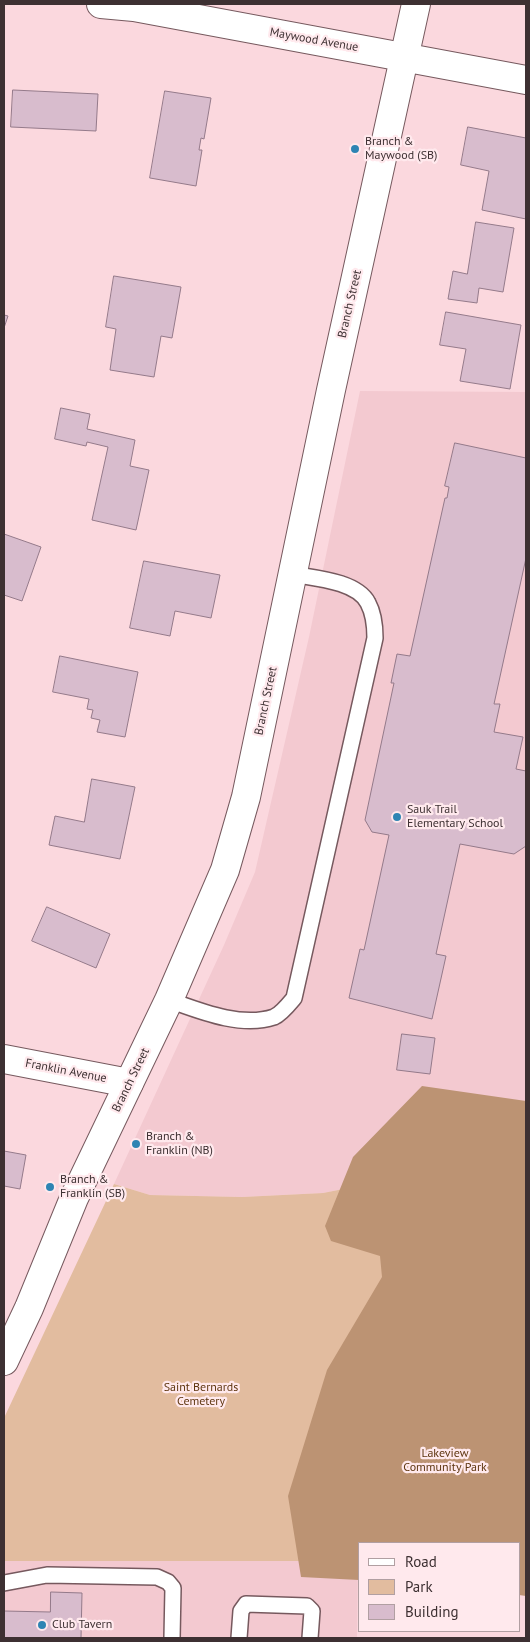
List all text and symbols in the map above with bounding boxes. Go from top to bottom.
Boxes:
street label: Maywood Avenue [269,25,359,55]
place label: Branch & Maywood (SB) [365,135,437,163]
marker: Branch & Maywood (SB) [349,143,361,155]
street label: Branch Street [335,269,365,339]
street label: Branch Street [252,666,280,736]
place label: Sauk Trail Elementary School [407,803,503,831]
marker: Sauk Trail Elementary School [391,811,403,823]
street label: Branch Street [109,1046,153,1114]
street label: Franklin Avenue [24,1056,108,1086]
place label: Branch & Franklin (NB) [146,1130,213,1158]
marker: Branch & Franklin (NB) [130,1138,142,1150]
place label: Branch & Franklin (SB) [60,1173,125,1201]
marker: Branch & Franklin (SB) [44,1181,56,1193]
park label: Saint Bernards Cemetery [164,1381,238,1409]
park label: Lakeview Community Park [403,1447,487,1475]
legend [358,1542,520,1632]
text: Road [405,1552,437,1571]
text: Park [405,1577,433,1596]
text: Building [405,1602,459,1621]
place label: Club Tavern [52,1618,112,1632]
marker: Club Tavern [36,1619,48,1631]

